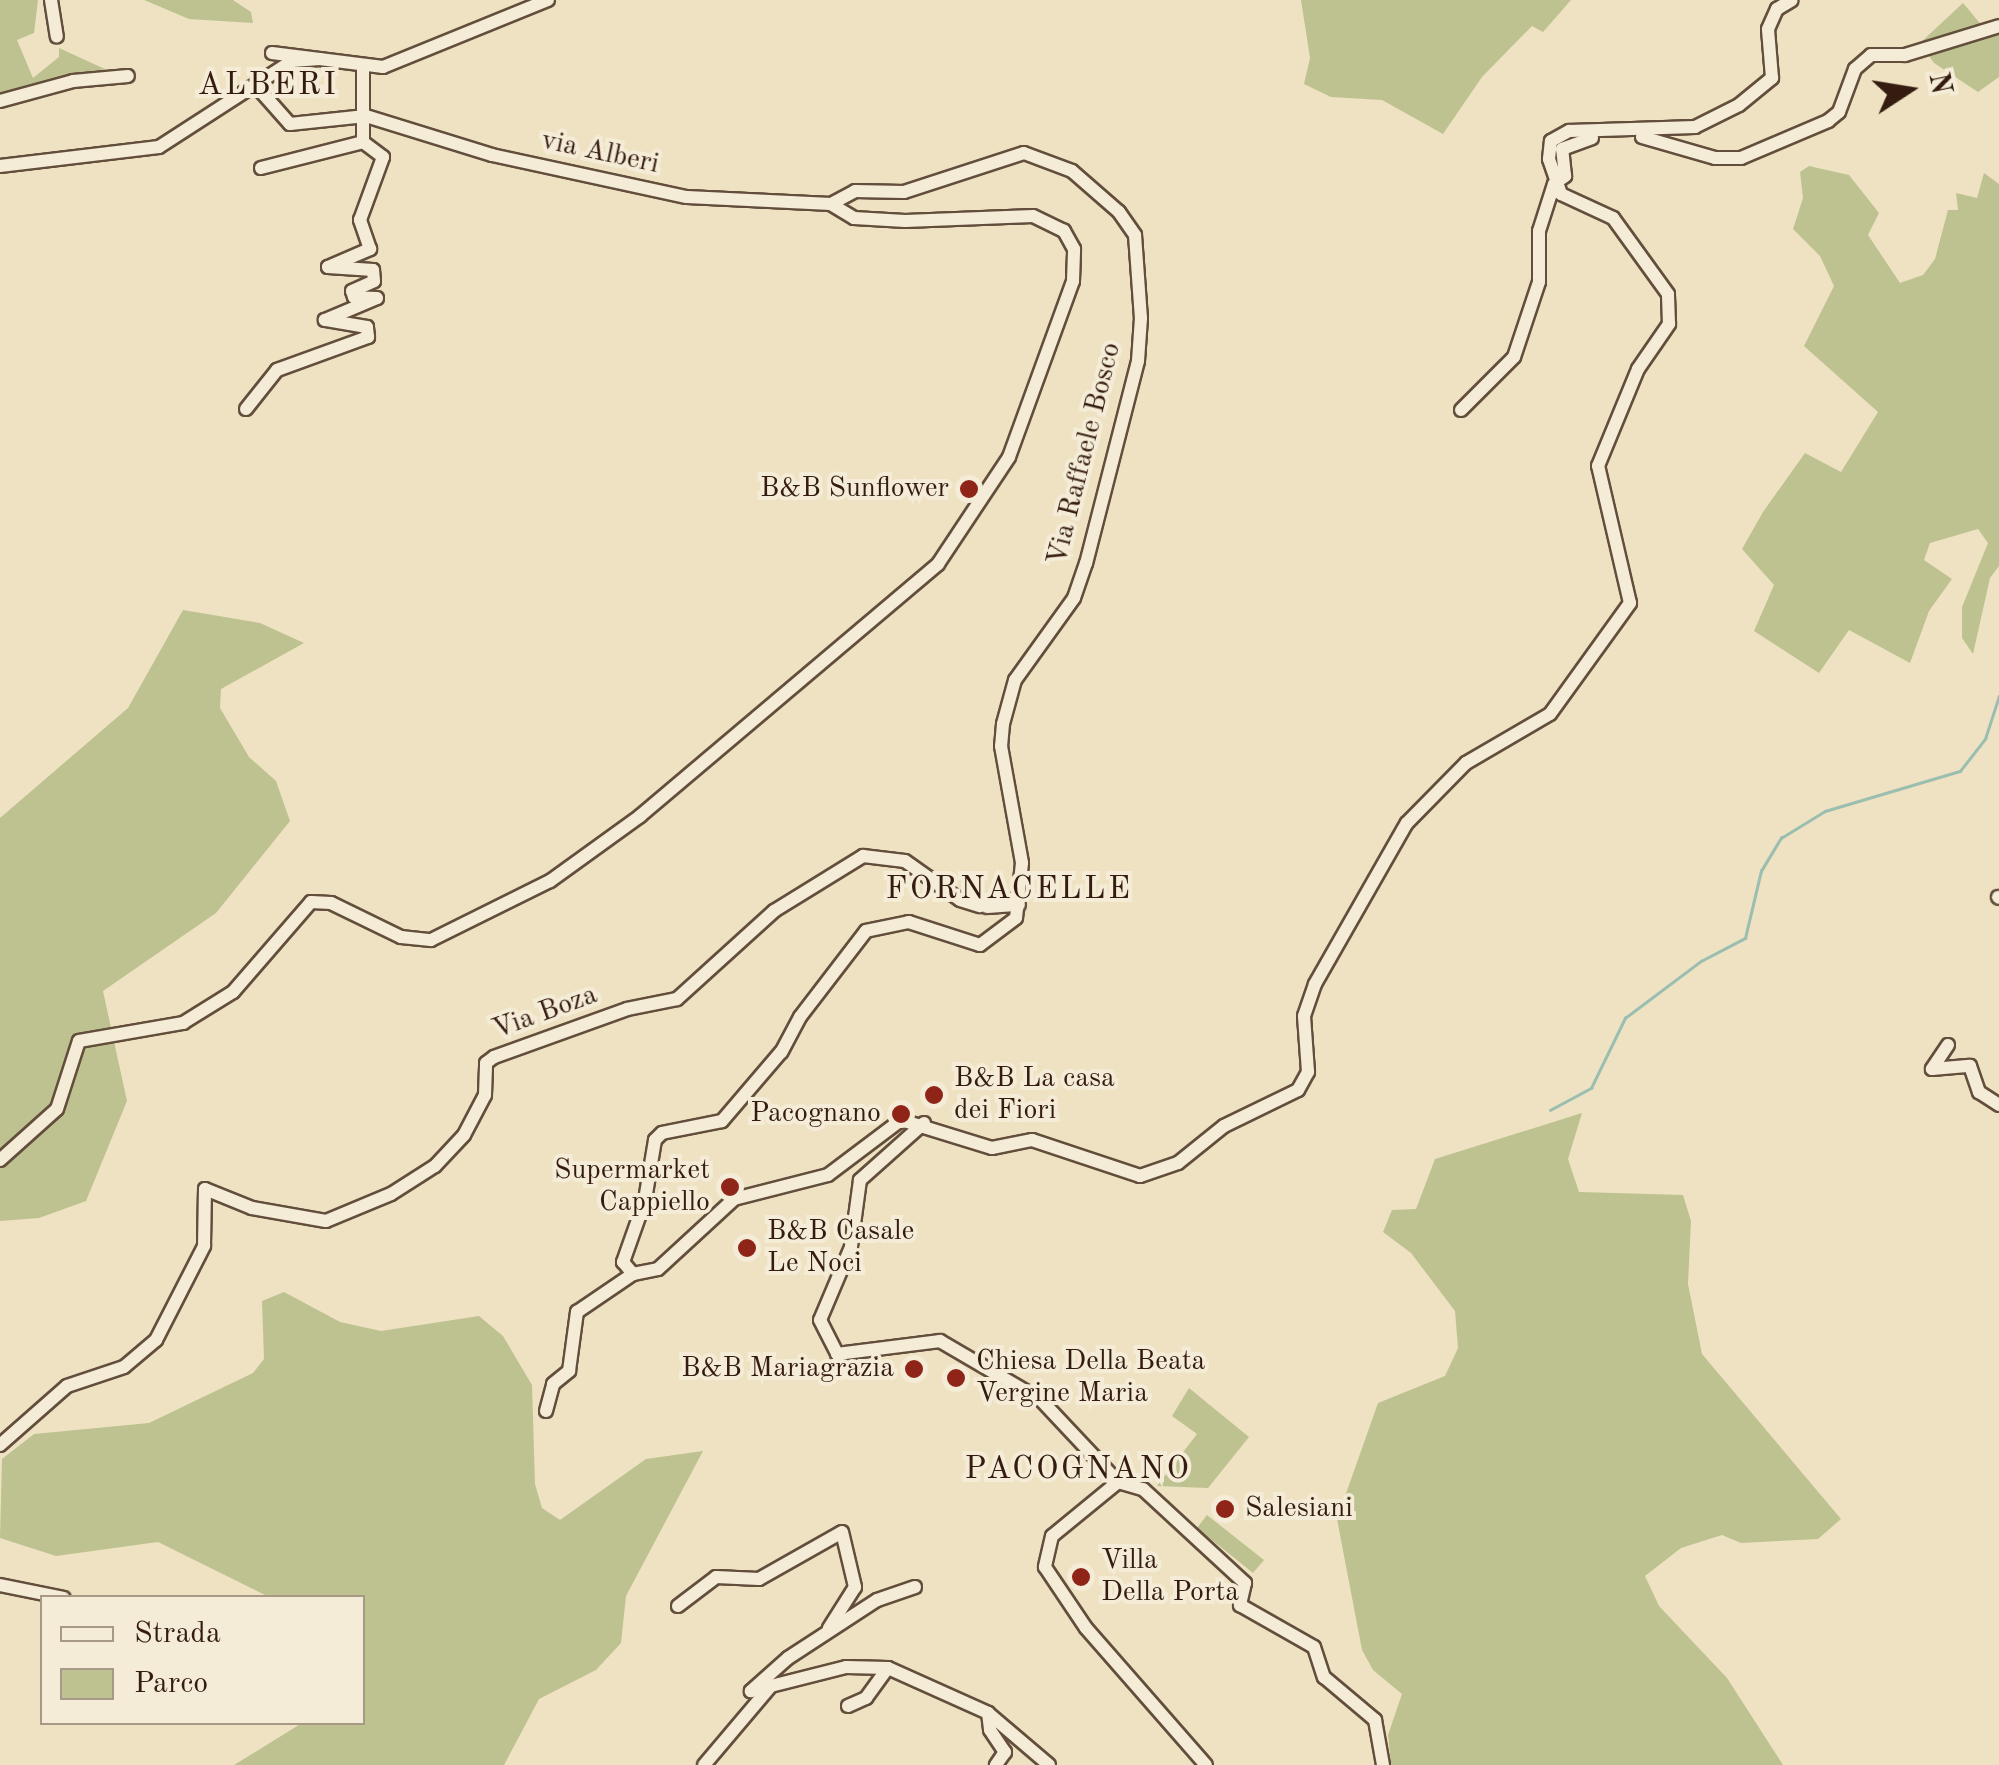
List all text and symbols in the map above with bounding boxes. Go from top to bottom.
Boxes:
north arrow [1859,40,1959,140]
district label: ALBERI [198,67,338,105]
text: N [1922,70,1954,97]
street label: via Alberi [538,124,662,182]
street label: Via Raffaele Bosco [1041,339,1129,569]
place label: B&B Sunflower [760,472,949,506]
marker: B&B Sunflower [958,478,980,500]
district label: FORNACELLE [886,871,1132,909]
street label: Via Boza [488,979,602,1047]
place label: B&B La casa dei Fiori [954,1062,1115,1128]
marker: B&B La casa dei Fiori [923,1084,945,1106]
place label: Pacognano [750,1097,881,1131]
marker: Pacognano [890,1103,912,1125]
place label: Supermarket Cappiello [554,1154,710,1220]
marker: Supermarket Cappiello [719,1176,741,1198]
place label: B&B Casale Le Noci [767,1215,915,1281]
marker: B&B Casale Le Noci [736,1237,758,1259]
place label: Chiesa Della Beata Vergine Maria [976,1345,1205,1411]
place label: B&B Mariagrazia [681,1352,894,1386]
marker: B&B Mariagrazia [903,1358,925,1380]
marker: Chiesa Della Beata Vergine Maria [945,1367,967,1389]
district label: PACOGNANO [965,1451,1191,1489]
place label: Salesiani [1245,1492,1353,1526]
marker: Salesiani [1214,1498,1236,1520]
place label: Villa Della Porta [1101,1544,1239,1610]
marker: Villa Della Porta [1070,1566,1092,1588]
legend [40,1595,365,1725]
text: Strada [134,1619,221,1649]
text: Parco [134,1669,208,1699]

